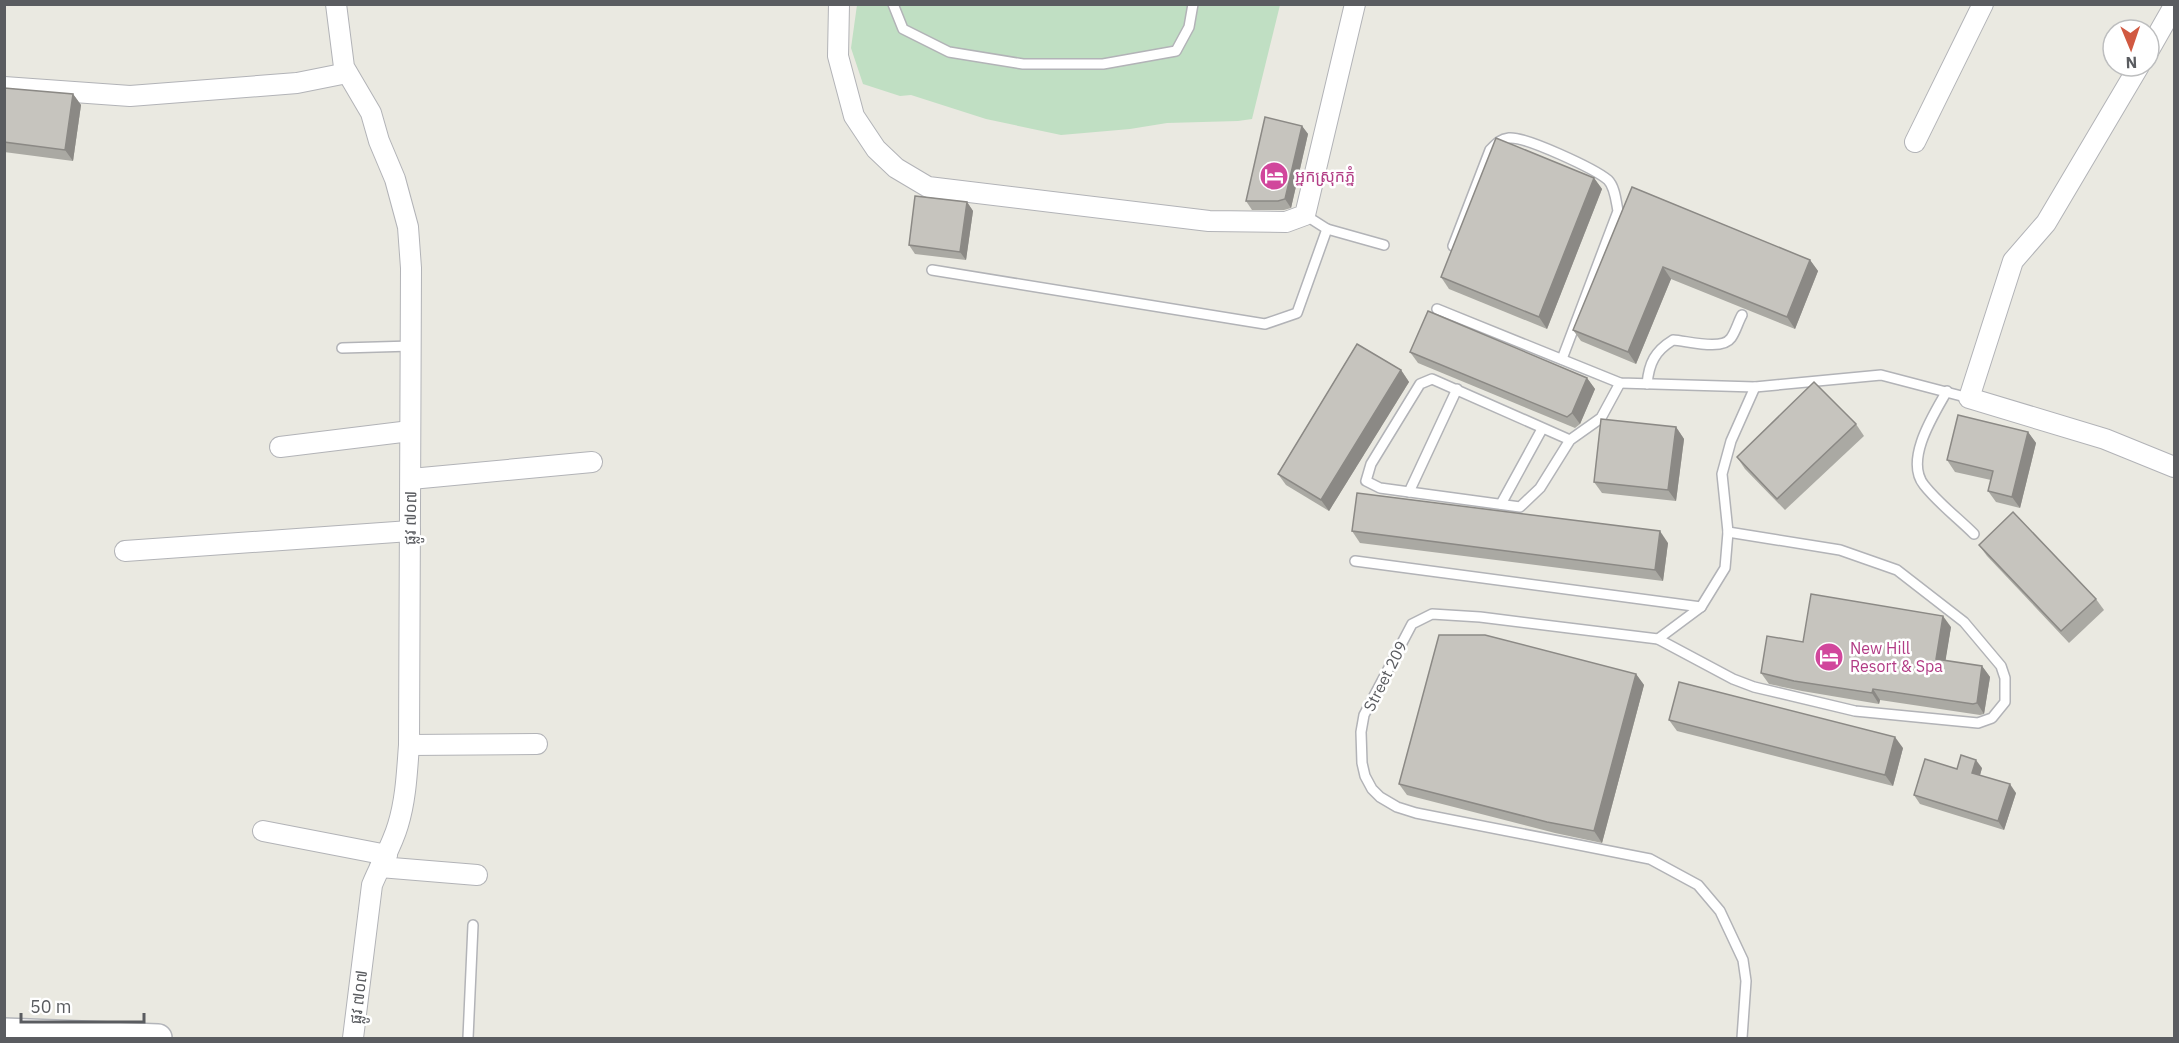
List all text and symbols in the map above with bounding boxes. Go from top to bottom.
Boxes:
north arrow [2101,18,2161,78]
text: N [2125,53,2138,73]
hotel icon: អ្នកស្រុកភ្នំ [1258,160,1290,192]
place label: អ្នកស្រុកភ្នំ [1295,166,1355,186]
street label: ផ្លូវ ៧០៧ [400,491,425,545]
street label: Street 209 [1359,637,1411,715]
place label: New Hill Resort & Spa [1850,638,1943,676]
hotel icon: New Hill Resort & Spa [1813,641,1845,673]
street label: ផ្លូវ ៧០៧ [345,969,376,1026]
scale bar [21,986,144,1024]
text: 50 m [30,995,72,1018]

